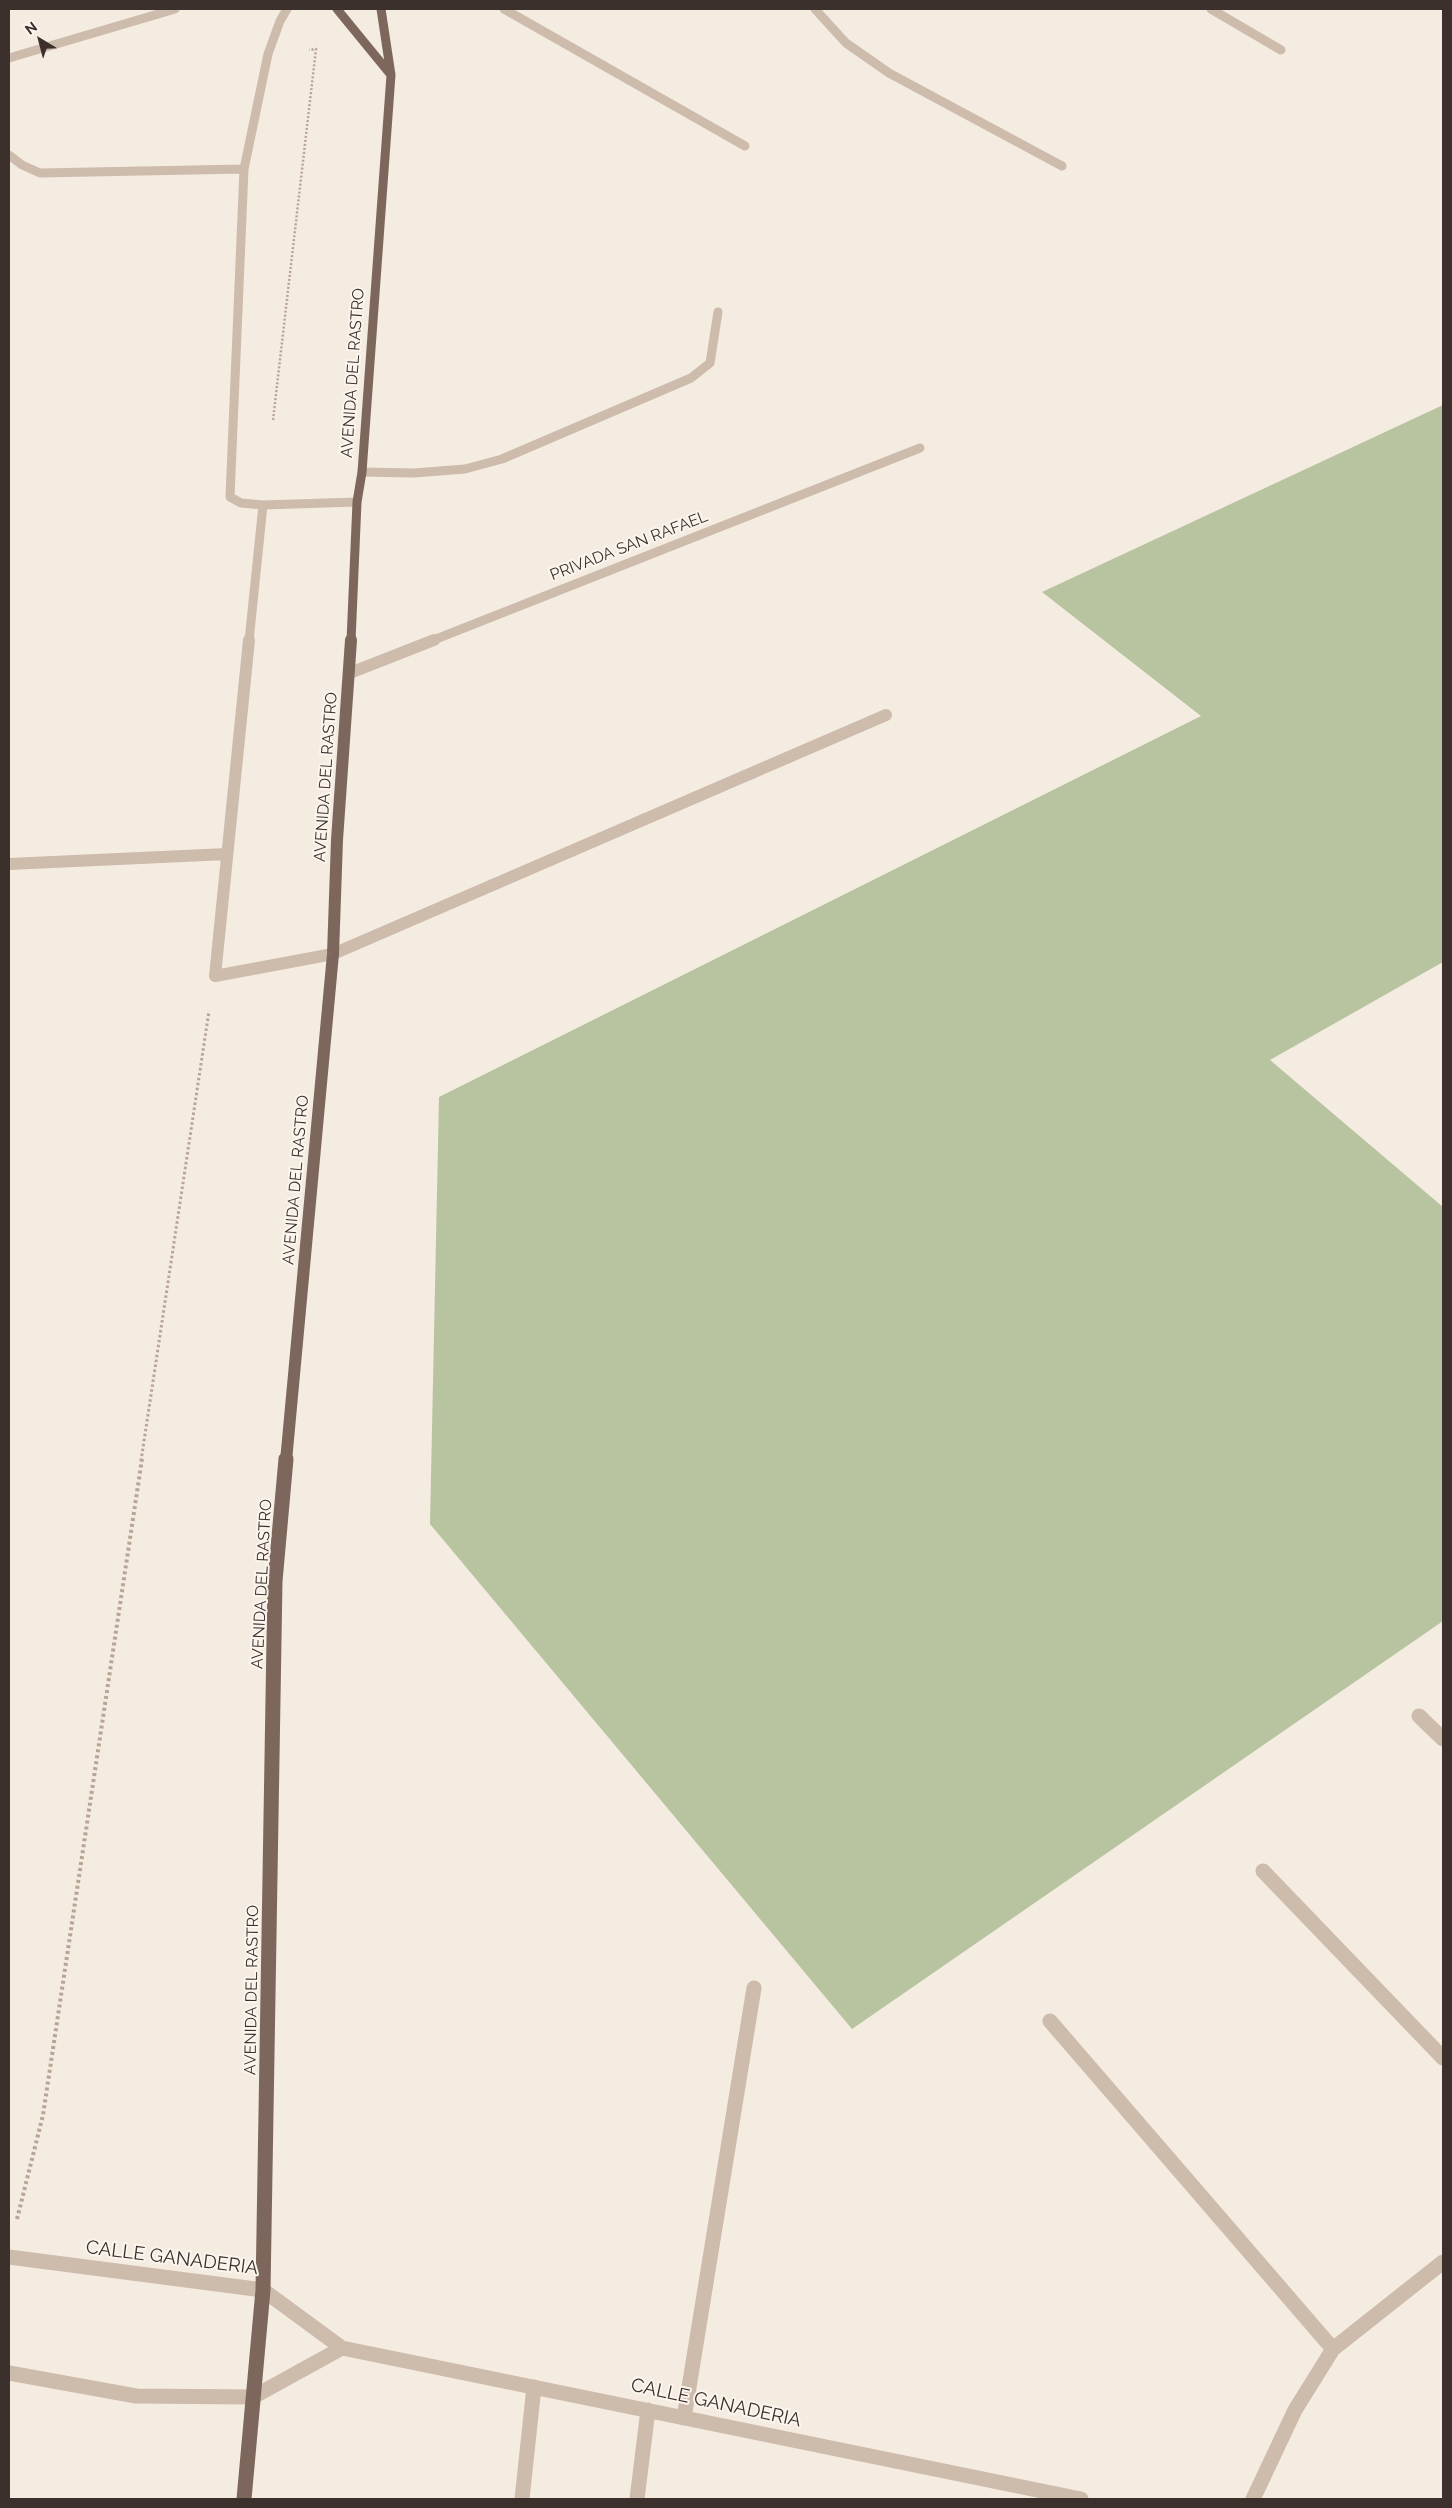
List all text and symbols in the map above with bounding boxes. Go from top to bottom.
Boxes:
north arrow [15,15,65,65]
text: N [22,18,40,38]
street label: AVENIDA DEL RASTRO [337,287,369,459]
street label: PRIVADA SAN RAFAEL [547,507,711,585]
street label: AVENIDA DEL RASTRO [310,691,342,863]
street label: AVENIDA DEL RASTRO [279,1094,313,1266]
street label: AVENIDA DEL RASTRO [248,1498,276,1670]
street label: AVENIDA DEL RASTRO [241,1905,263,2075]
street label: CALLE GANADERIA [85,2236,259,2280]
street label: CALLE GANADERIA [629,2374,803,2432]

